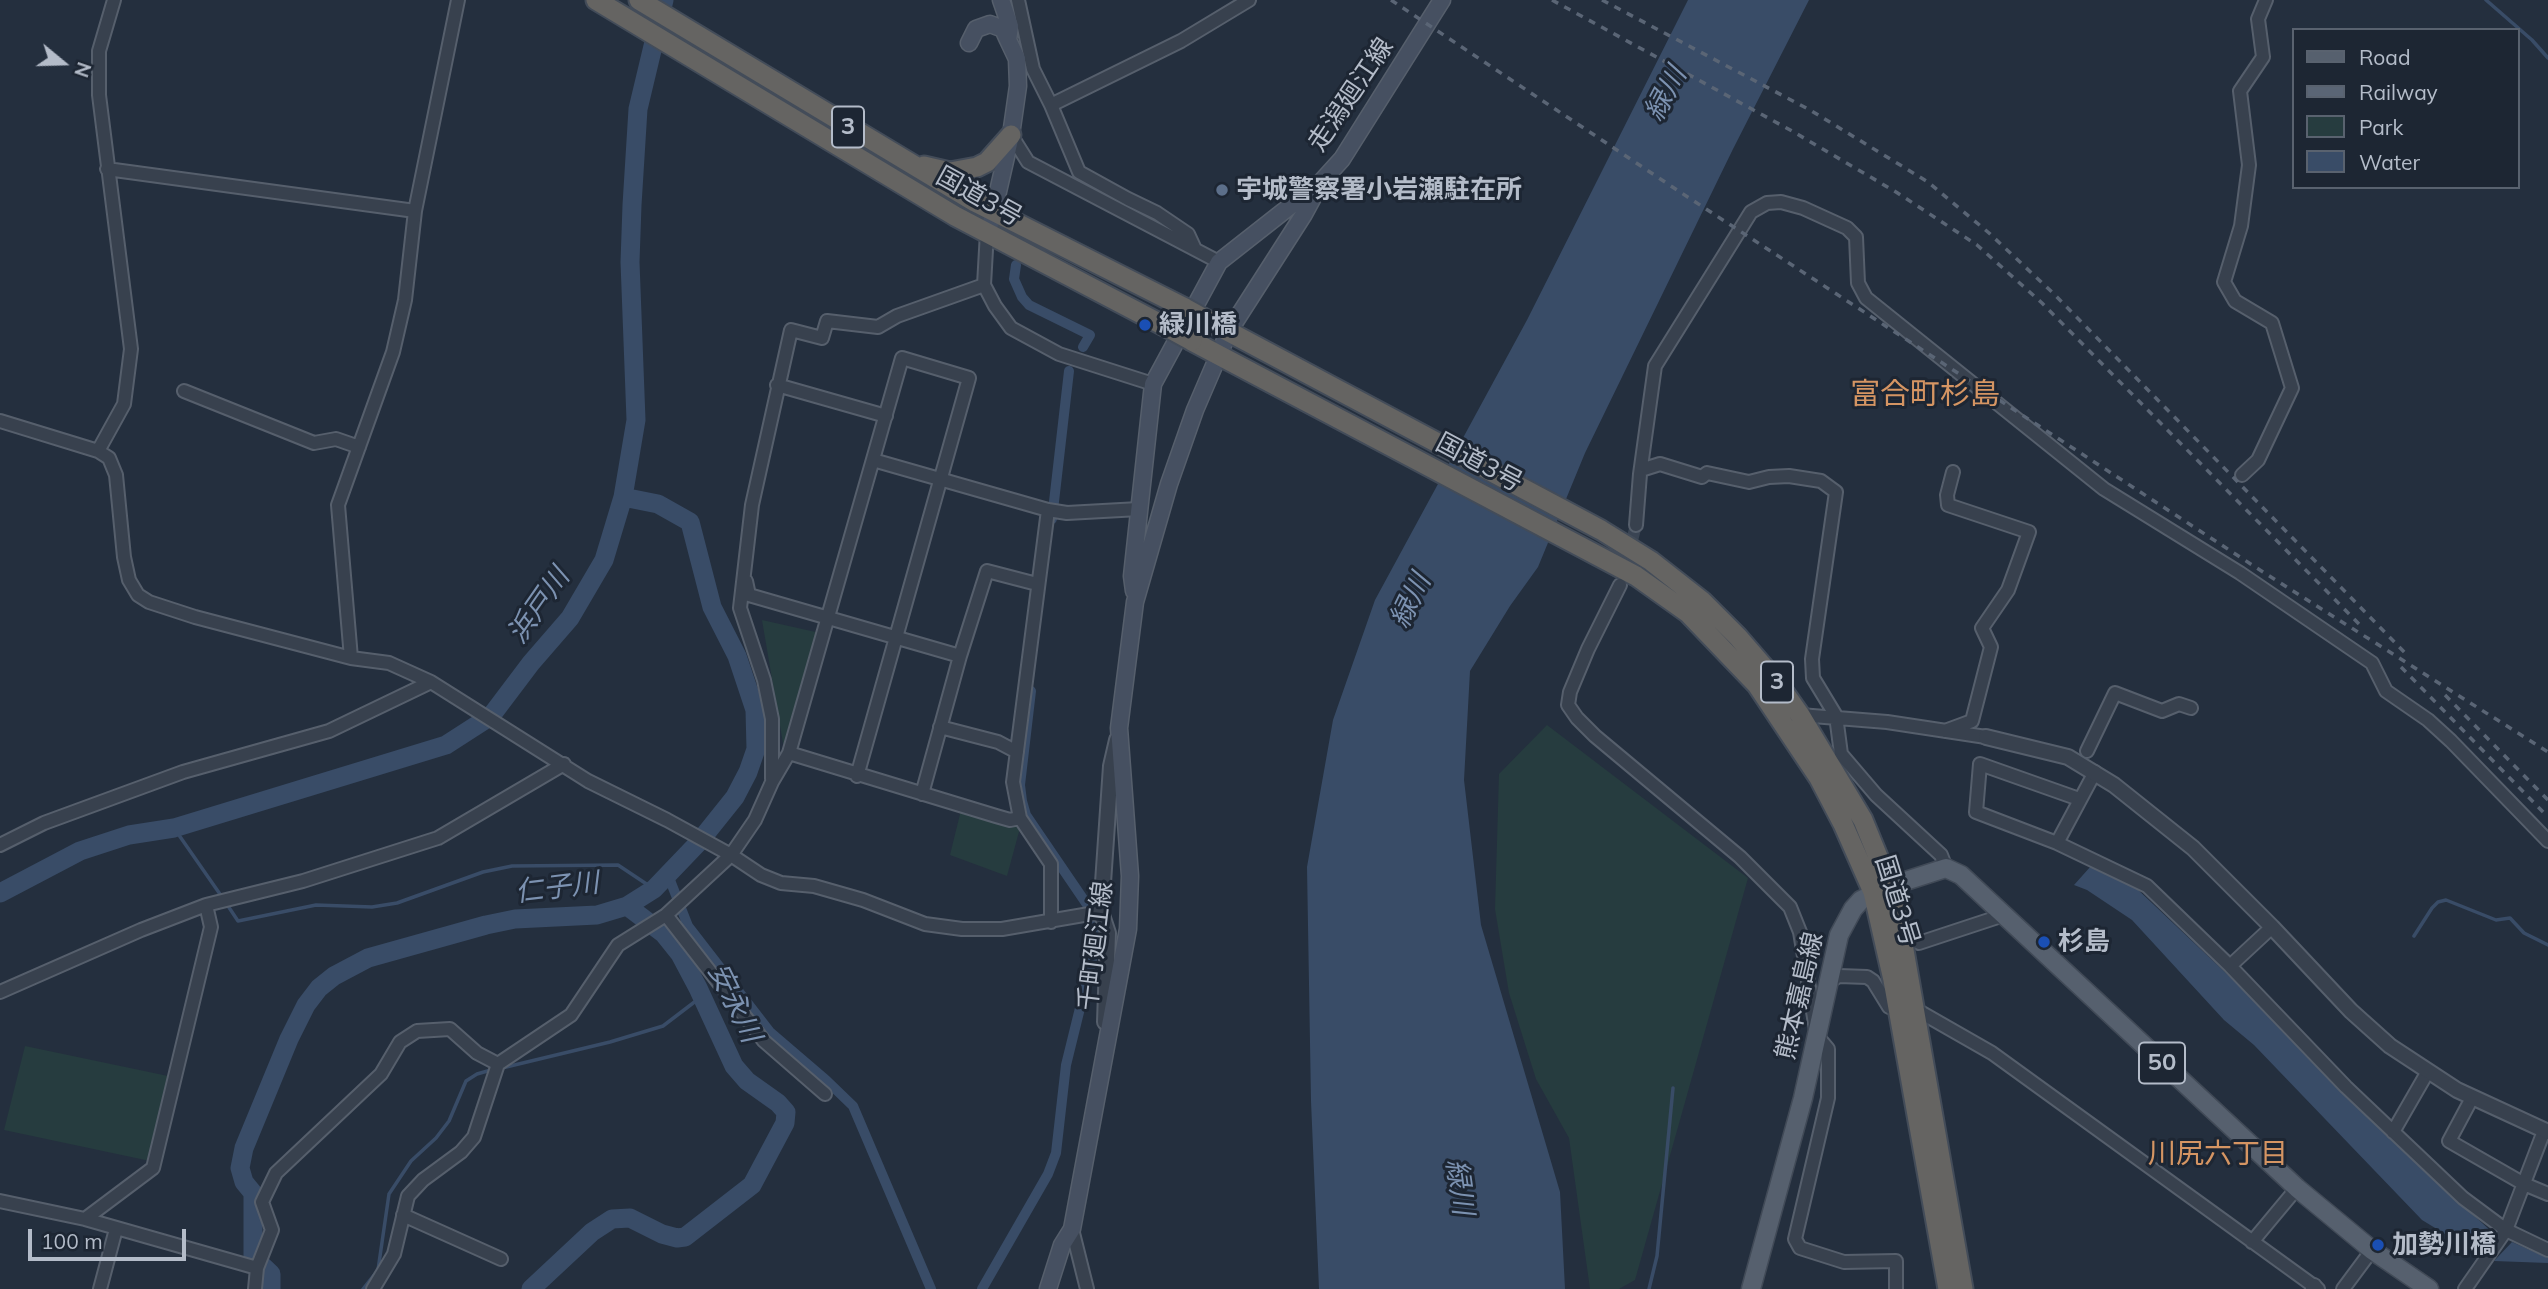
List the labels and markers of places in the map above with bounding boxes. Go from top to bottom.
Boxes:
place label: 宇城警察署小岩瀬駐在所 [1236,174,1522,206]
marker: 宇城警察署小岩瀬駐在所 [1214,182,1230,198]
place label: 緑川橋 [1159,309,1237,341]
marker: 緑川橋 [1137,317,1153,333]
place label: 杉島 [2058,926,2110,958]
marker: 杉島 [2036,934,2052,950]
place label: 加勢川橋 [2392,1229,2496,1261]
marker: 加勢川橋 [2370,1237,2386,1253]

